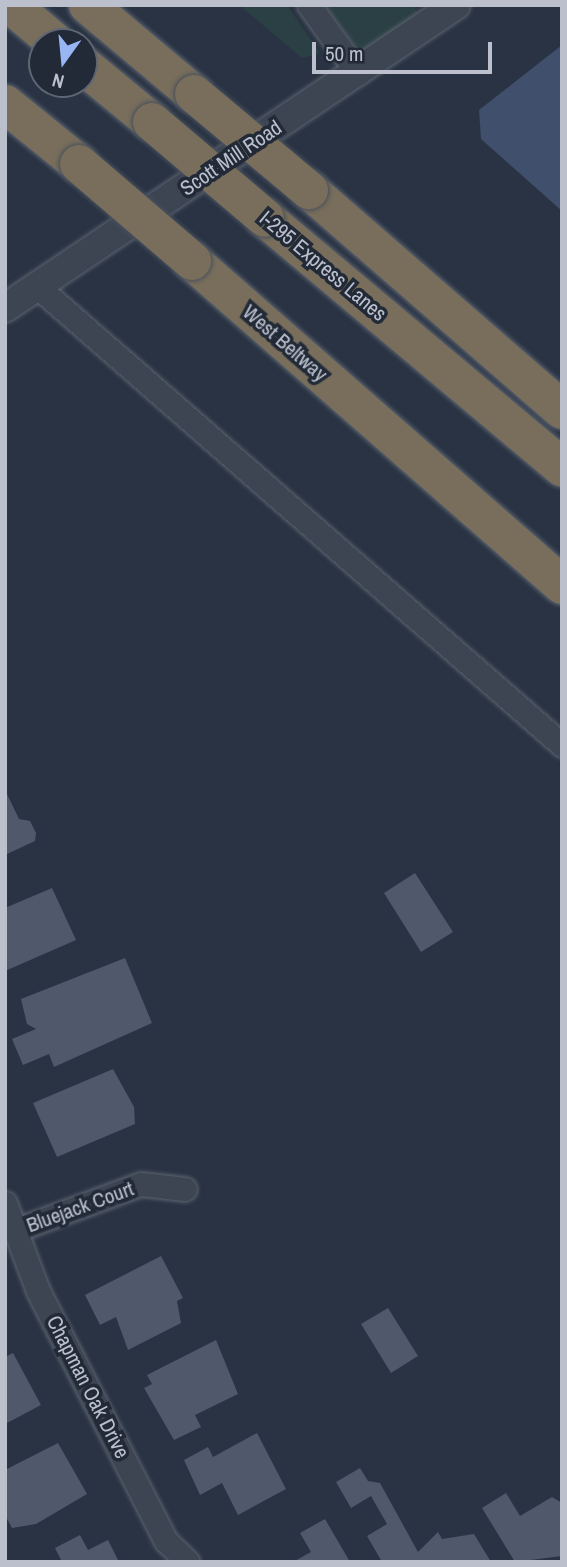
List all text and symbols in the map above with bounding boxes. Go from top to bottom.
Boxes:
north arrow [28,28,98,98]
scale bar [315,28,495,72]
text: 50 m [325,39,363,68]
text: N [49,67,67,95]
street label: Scott Mill Road [176,115,286,201]
street label: I-295 Express Lanes [254,206,392,326]
street label: West Beltway [237,299,333,387]
street label: Bluejack Court [23,1176,137,1238]
street label: Chapman Oak Drive [41,1311,135,1463]

